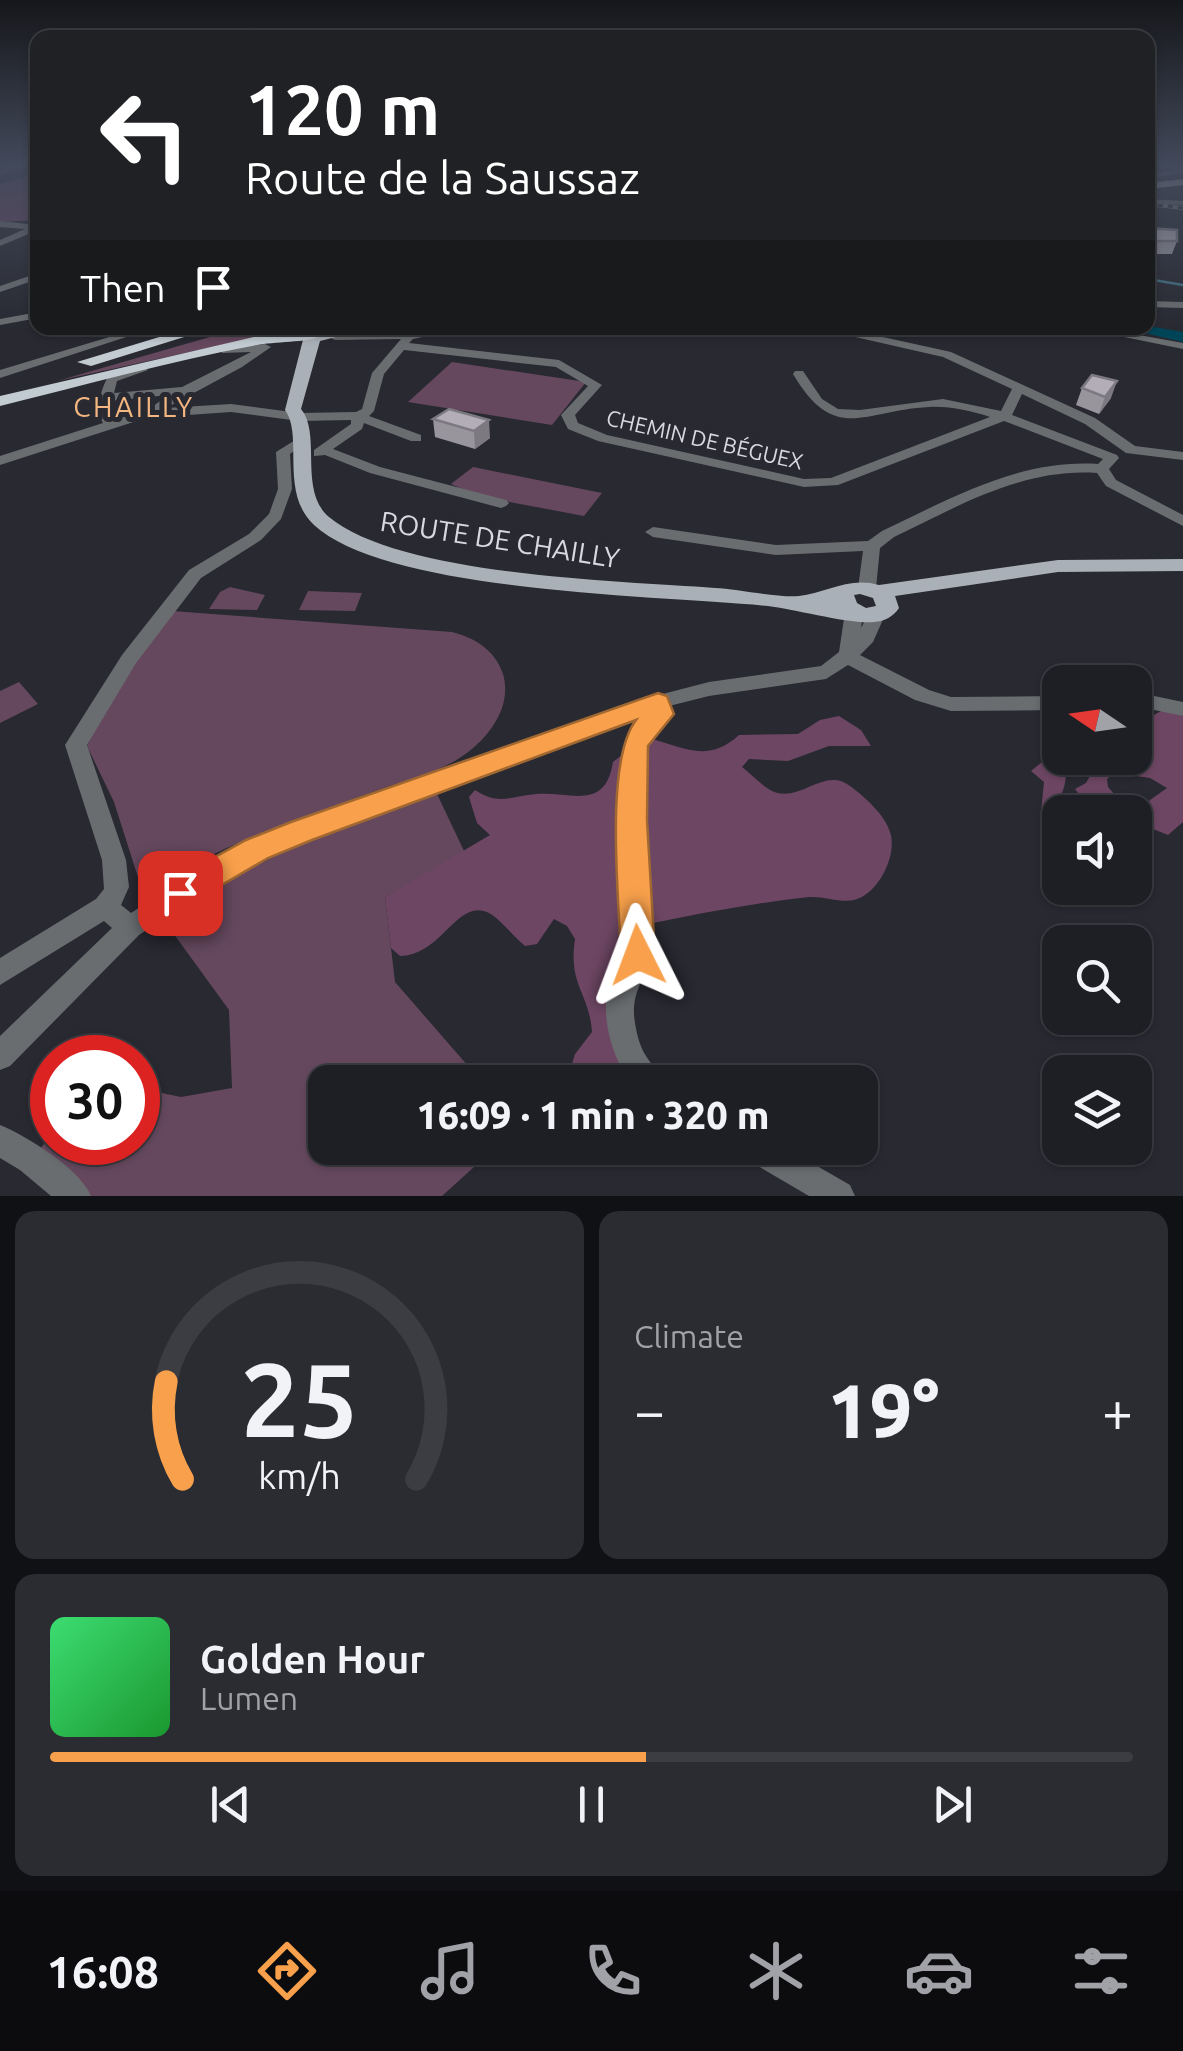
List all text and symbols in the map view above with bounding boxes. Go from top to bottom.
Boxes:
icon: left [80,70,210,200]
text: 120 m [245,70,440,148]
text: Route de la Saussaz [245,152,640,203]
icon: arrive [186,260,241,315]
text: Then [80,267,166,309]
district label: CHAILLY [73,391,195,422]
street label: CHEMIN DE BÉGUEX [604,403,806,474]
street label: ROUTE DE CHAILLY [378,505,622,573]
north arrow [1042,665,1152,775]
map controls [1042,665,1152,1165]
button: sound [1042,795,1152,905]
pin [138,851,223,936]
icon: arrive [153,866,208,921]
position arrow [586,903,690,1007]
button: search [1042,925,1152,1035]
speed limit sign: 30 [30,1035,160,1165]
button: layers [1042,1055,1152,1165]
text: 16:09 · 1 min · 320 m [416,1094,770,1136]
text: Climate [634,1318,744,1354]
text: 25 [241,1340,358,1457]
text: 19° [828,1368,939,1452]
text: − [634,1380,665,1441]
text: + [1102,1380,1133,1441]
text: km/h [258,1456,341,1496]
text: Golden Hour [200,1638,425,1680]
text: Lumen [200,1680,298,1716]
icon: previous [203,1777,258,1832]
icon: pause [564,1777,619,1832]
icon: next [925,1777,980,1832]
icon: directions [252,1936,322,2006]
icon: music [415,1936,485,2006]
icon: phone [578,1936,648,2006]
icon: climate [741,1936,811,2006]
icon: car [904,1936,974,2006]
icon: filters [1066,1936,1136,2006]
text: 16:08 [46,1946,159,1997]

